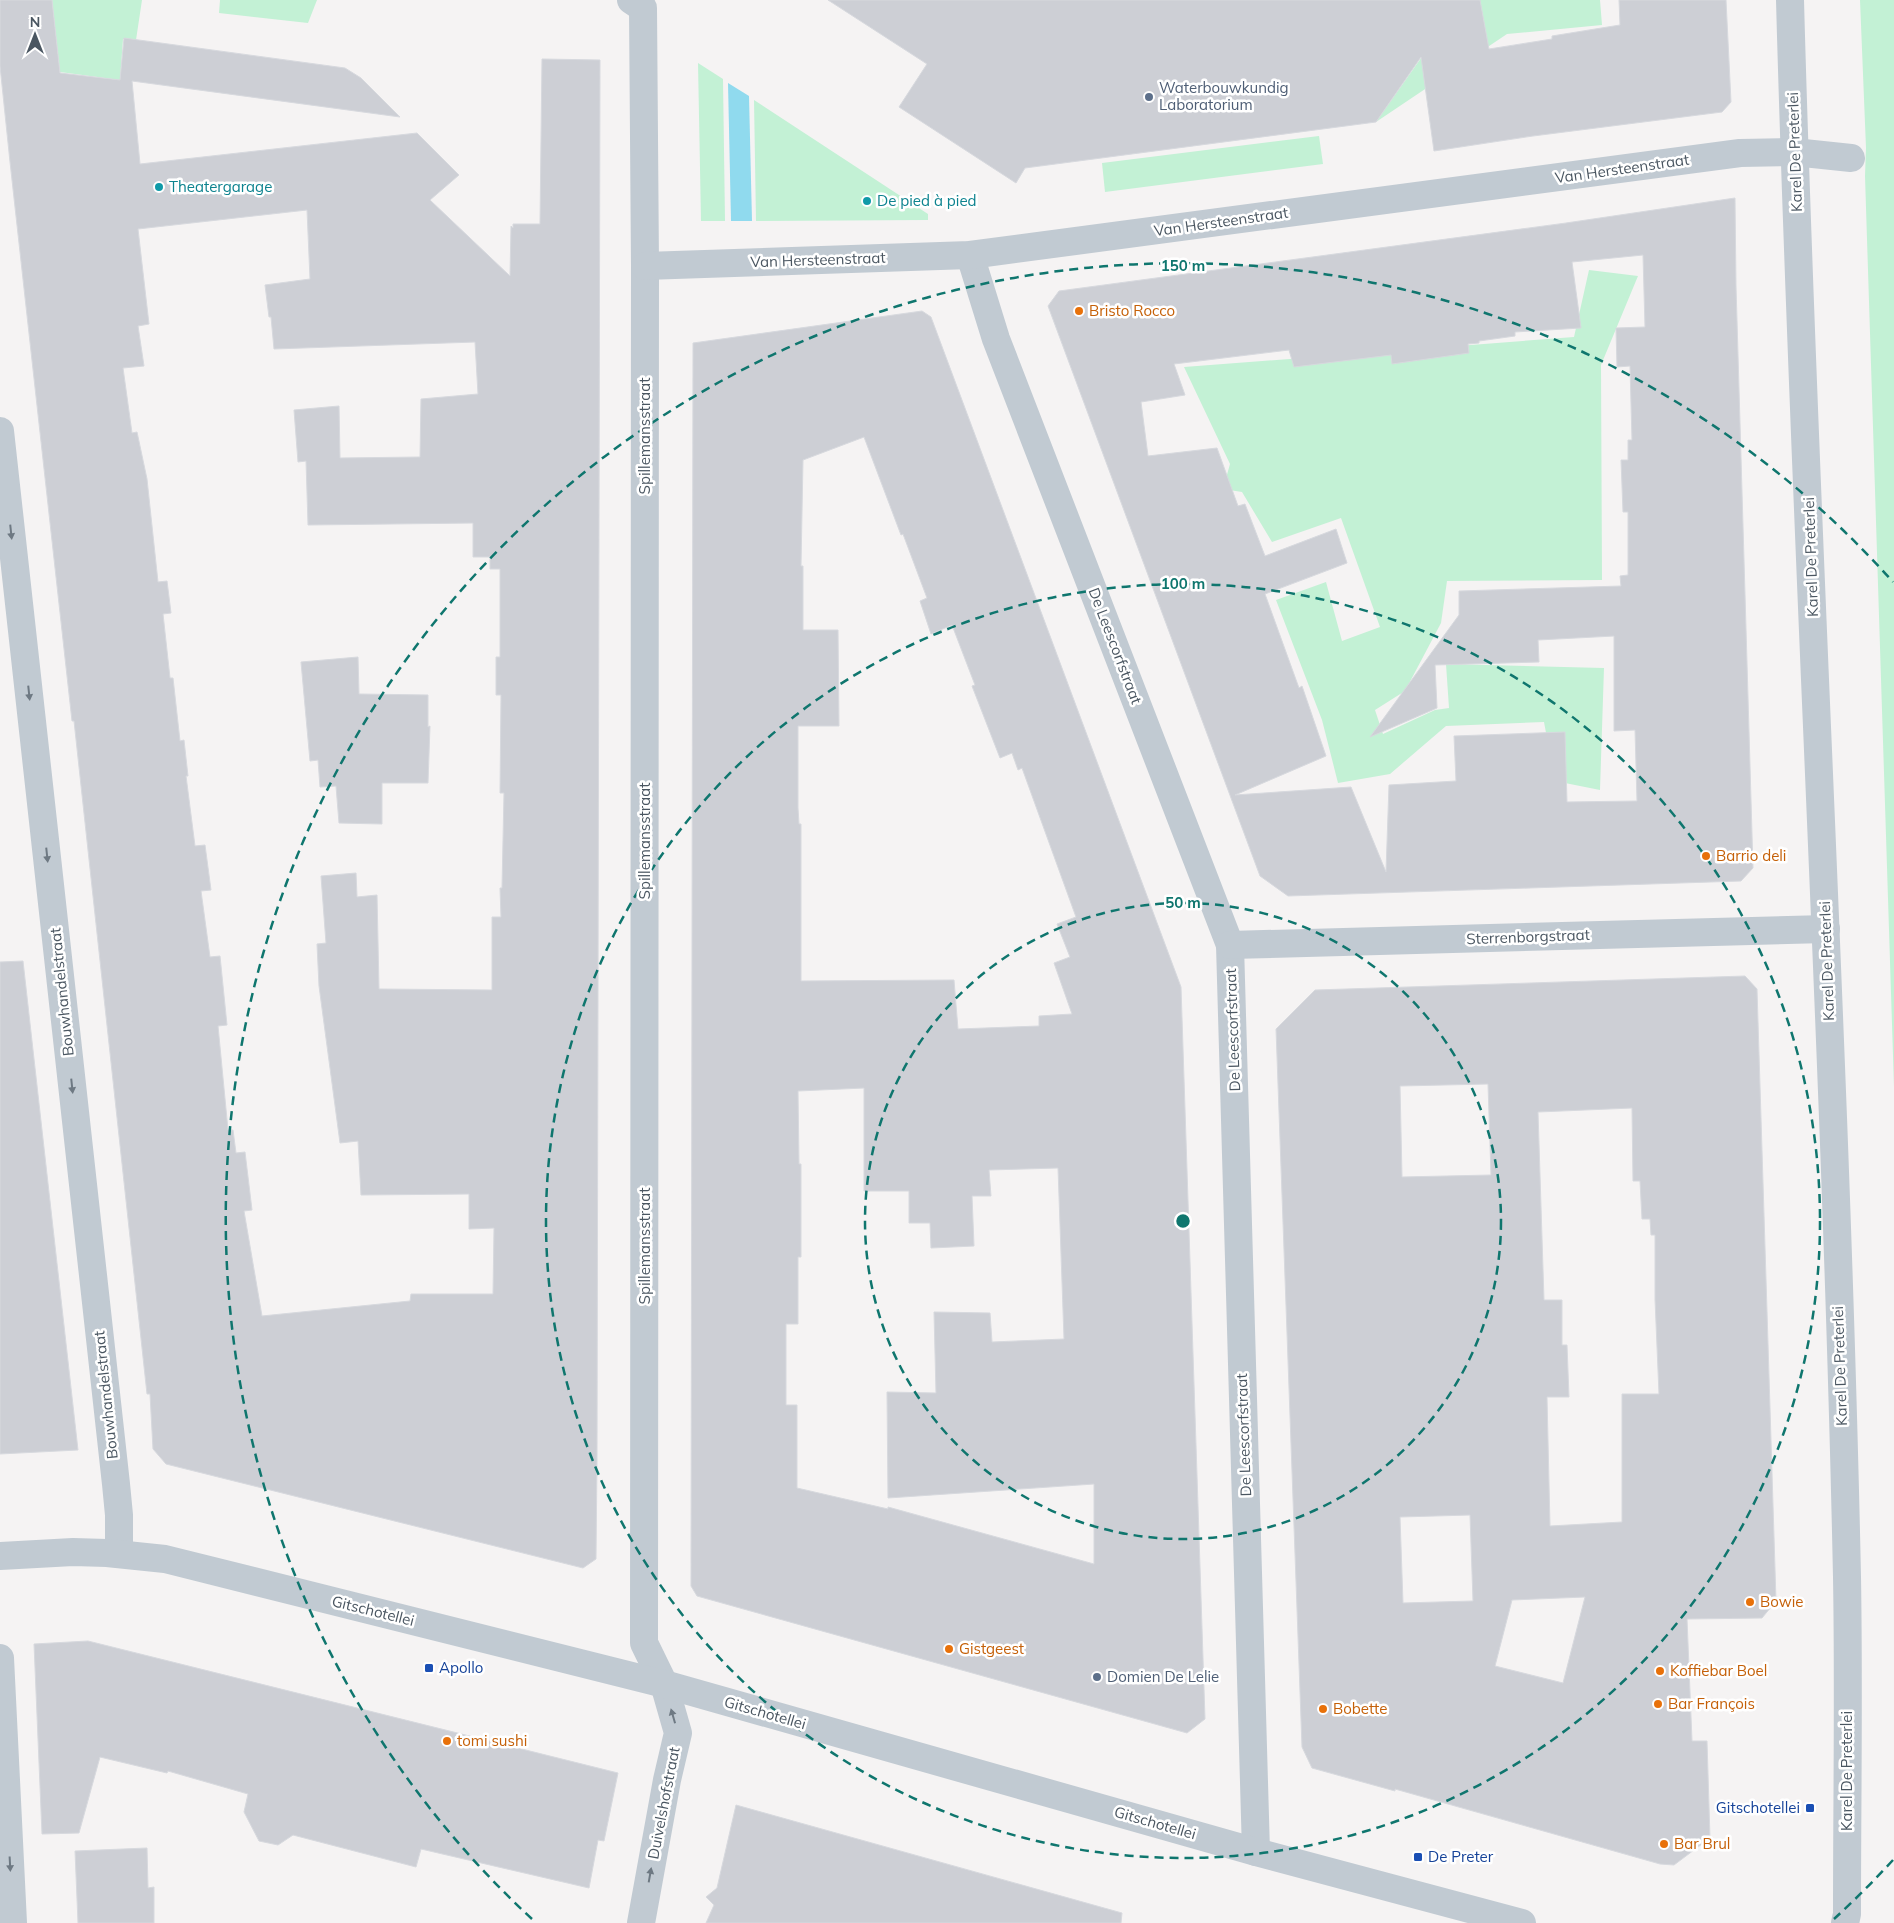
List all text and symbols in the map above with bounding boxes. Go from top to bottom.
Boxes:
north arrow [10,10,60,60]
text: N [30,13,40,31]
place label: Waterbouwkundig Laboratorium [1159,78,1289,114]
marker: Waterbouwkundig Laboratorium [1143,91,1155,103]
street label: Karel De Preterlei [1783,92,1806,212]
street label: Van Hersteenstraat [1554,150,1690,187]
place label: Theatergarage [169,177,272,196]
marker: Theatergarage [153,181,165,193]
place label: De pied à pied [877,191,977,210]
marker: De pied à pied [861,195,873,207]
street label: Van Hersteenstraat [1153,203,1289,240]
street label: Van Hersteenstraat [750,248,886,271]
text: 150 m [1161,256,1205,275]
place label: Bristo Rocco [1089,301,1175,320]
marker: Bristo Rocco [1073,305,1085,317]
street label: Spillemansstraat [635,378,654,494]
street label: Karel De Preterlei [1799,497,1822,617]
one-way arrow [7,524,15,540]
text: 100 m [1161,574,1205,593]
street label: De Leescorfstraat [1085,585,1146,707]
one-way arrow [25,686,33,702]
street label: Spillemansstraat [635,783,654,899]
place label: Barrio deli [1716,846,1786,865]
one-way arrow [43,847,51,863]
marker: Barrio deli [1700,850,1712,862]
text: 50 m [1165,893,1201,912]
street label: Karel De Preterlei [1815,901,1838,1021]
street label: Sterrenborgstraat [1466,925,1590,948]
street label: Bouwhandelstraat [45,927,78,1057]
street label: De Leescorfstraat [1221,968,1244,1092]
one-way arrow [68,1078,76,1094]
street label: Spillemansstraat [635,1188,654,1304]
centre of rings [1174,1212,1192,1230]
street label: Karel De Preterlei [1828,1306,1851,1426]
street label: Bouwhandelstraat [89,1330,122,1460]
street label: De Leescorfstraat [1232,1373,1255,1497]
street label: Gitschotellei [330,1591,416,1630]
place label: Bowie [1760,1592,1803,1611]
marker: Bowie [1744,1596,1756,1608]
place label: Gistgeest [959,1639,1024,1658]
marker: Gistgeest [943,1643,955,1655]
place label: Apollo [439,1658,483,1677]
place label: Koffiebar Boel [1670,1661,1767,1680]
marker: Apollo [423,1662,435,1674]
marker: Koffiebar Boel [1654,1665,1666,1677]
place label: Domien De Lelie [1107,1667,1219,1686]
marker: Domien De Lelie [1091,1671,1103,1683]
street label: Gitschotellei [722,1692,808,1733]
place label: Bar François [1668,1694,1755,1713]
marker: Bar François [1652,1698,1664,1710]
place label: Bobette [1333,1699,1387,1718]
marker: Bobette [1317,1703,1329,1715]
one-way arrow [669,1708,677,1724]
street label: Karel De Preterlei [1837,1711,1856,1831]
place label: tomi sushi [457,1731,527,1750]
marker: tomi sushi [441,1735,453,1747]
street label: Duivelshofstraat [643,1745,684,1861]
place label: Gitschotellei [1716,1798,1800,1817]
street label: Gitschotellei [1112,1802,1198,1843]
marker: Gitschotellei [1804,1802,1816,1814]
place label: Bar Brul [1674,1834,1730,1853]
marker: Bar Brul [1658,1838,1670,1850]
place label: De Preter [1428,1847,1494,1866]
marker: De Preter [1412,1851,1424,1863]
one-way arrow [6,1856,14,1872]
one-way arrow [646,1867,654,1883]

